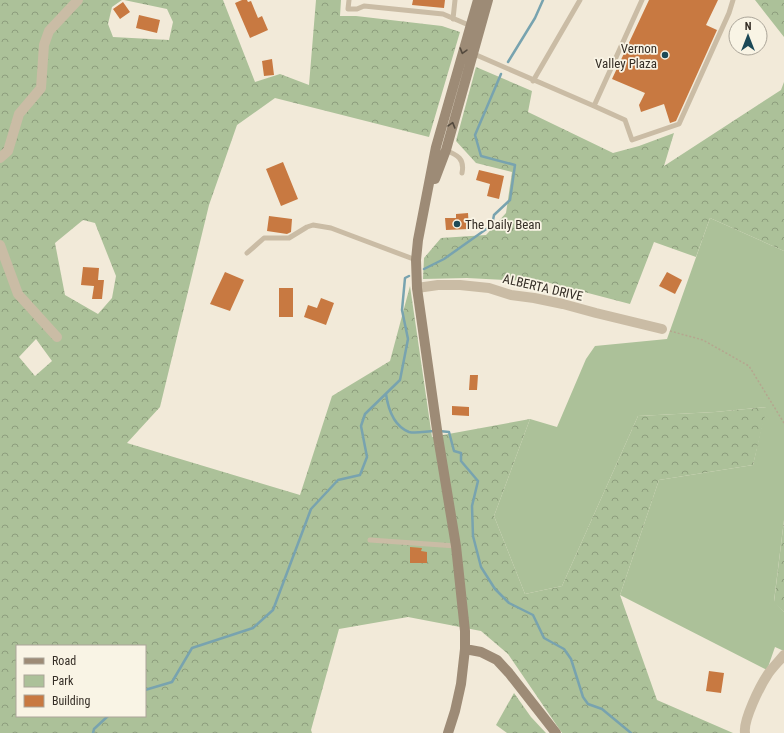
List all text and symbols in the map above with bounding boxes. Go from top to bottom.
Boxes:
north arrow [728,16,768,56]
text: N [745,20,752,33]
place label: Vernon Valley Plaza [595,41,657,71]
one-way arrow [459,47,468,54]
marker: Vernon Valley Plaza [660,50,670,60]
one-way arrow [448,122,456,128]
place label: The Daily Bean [465,217,541,232]
marker: The Daily Bean [452,219,462,229]
street label: ALBERTA DRIVE [501,271,584,304]
legend [16,645,146,717]
text: Road [52,654,76,668]
text: Park [52,674,74,688]
text: Building [52,694,90,708]

